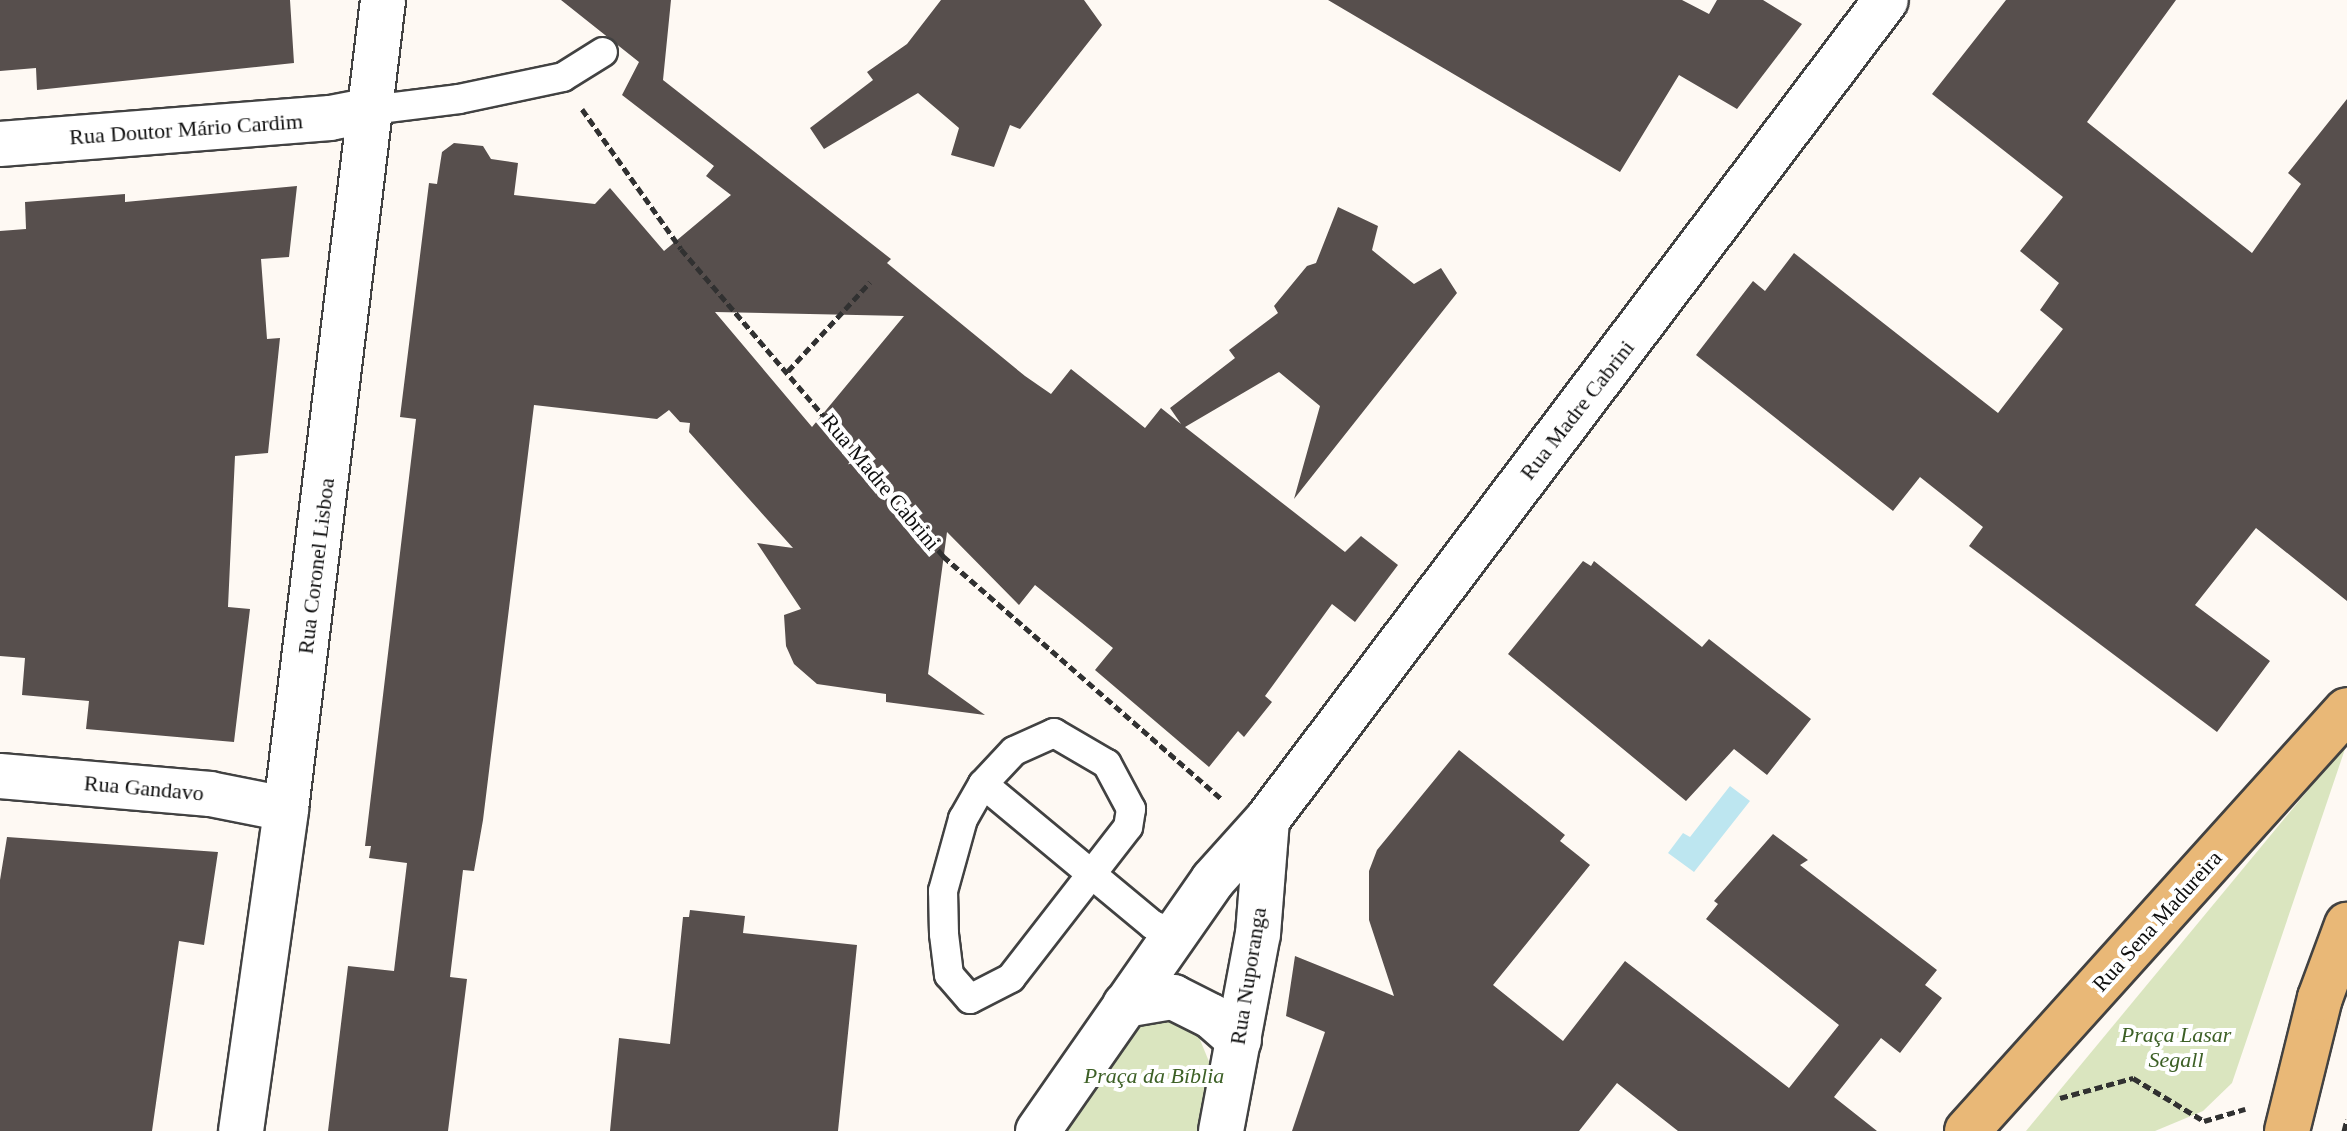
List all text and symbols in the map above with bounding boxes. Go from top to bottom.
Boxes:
street label: Rua Doutor Mário Cardim [68,108,304,150]
street label: Rua Madre Cabrini [1514,335,1640,485]
street label: Rua Madre Cabrini [816,408,946,556]
street label: Rua Coronel Lisboa [292,476,340,656]
street label: Rua Gandavo [83,770,205,806]
street label: Rua Sena Madureira [2087,845,2227,997]
street label: Rua Nuporanga [1224,905,1272,1047]
park label: Praça Lasar Segall [2121,1021,2231,1072]
park label: Praça da Bíblia [1084,1063,1224,1089]

